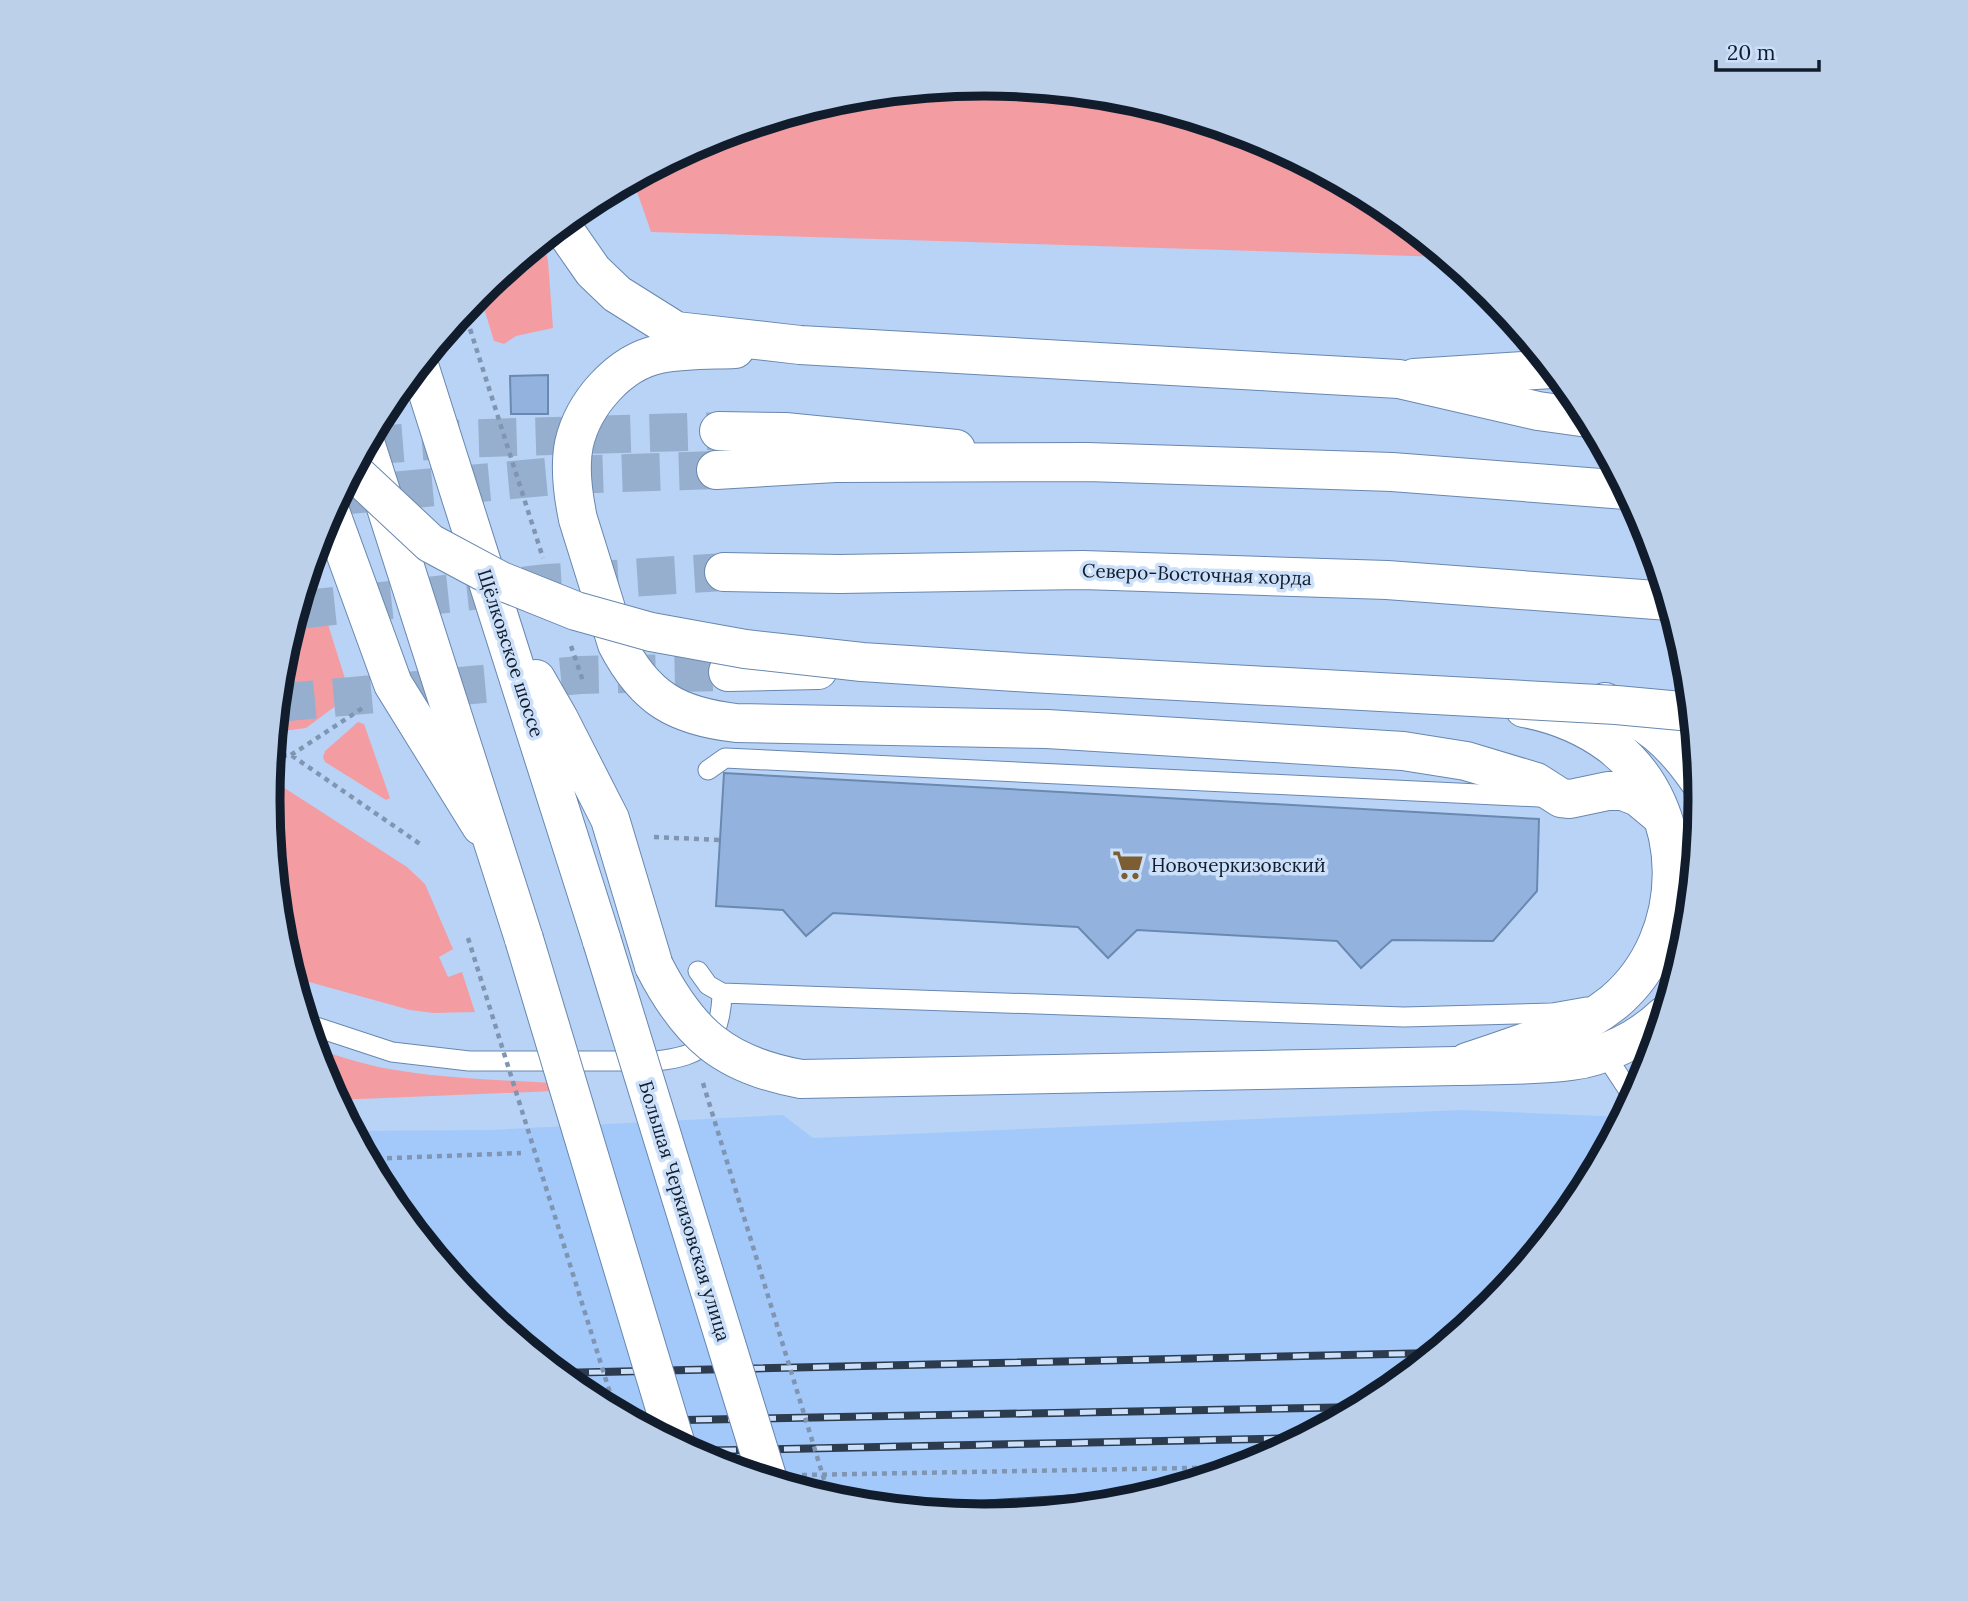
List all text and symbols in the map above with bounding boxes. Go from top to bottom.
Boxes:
scale bar [1716,28,1819,72]
text: 20 m [1727,39,1776,66]
street label: Северо-Восточная хорда [1082,558,1312,590]
street label: Щёлковское шоссе [472,566,550,740]
supermarket icon: Новочеркизовский [1111,848,1145,882]
place label: Новочеркизовский [1151,853,1326,877]
street label: Большая Черкизовская улица [634,1078,736,1344]

